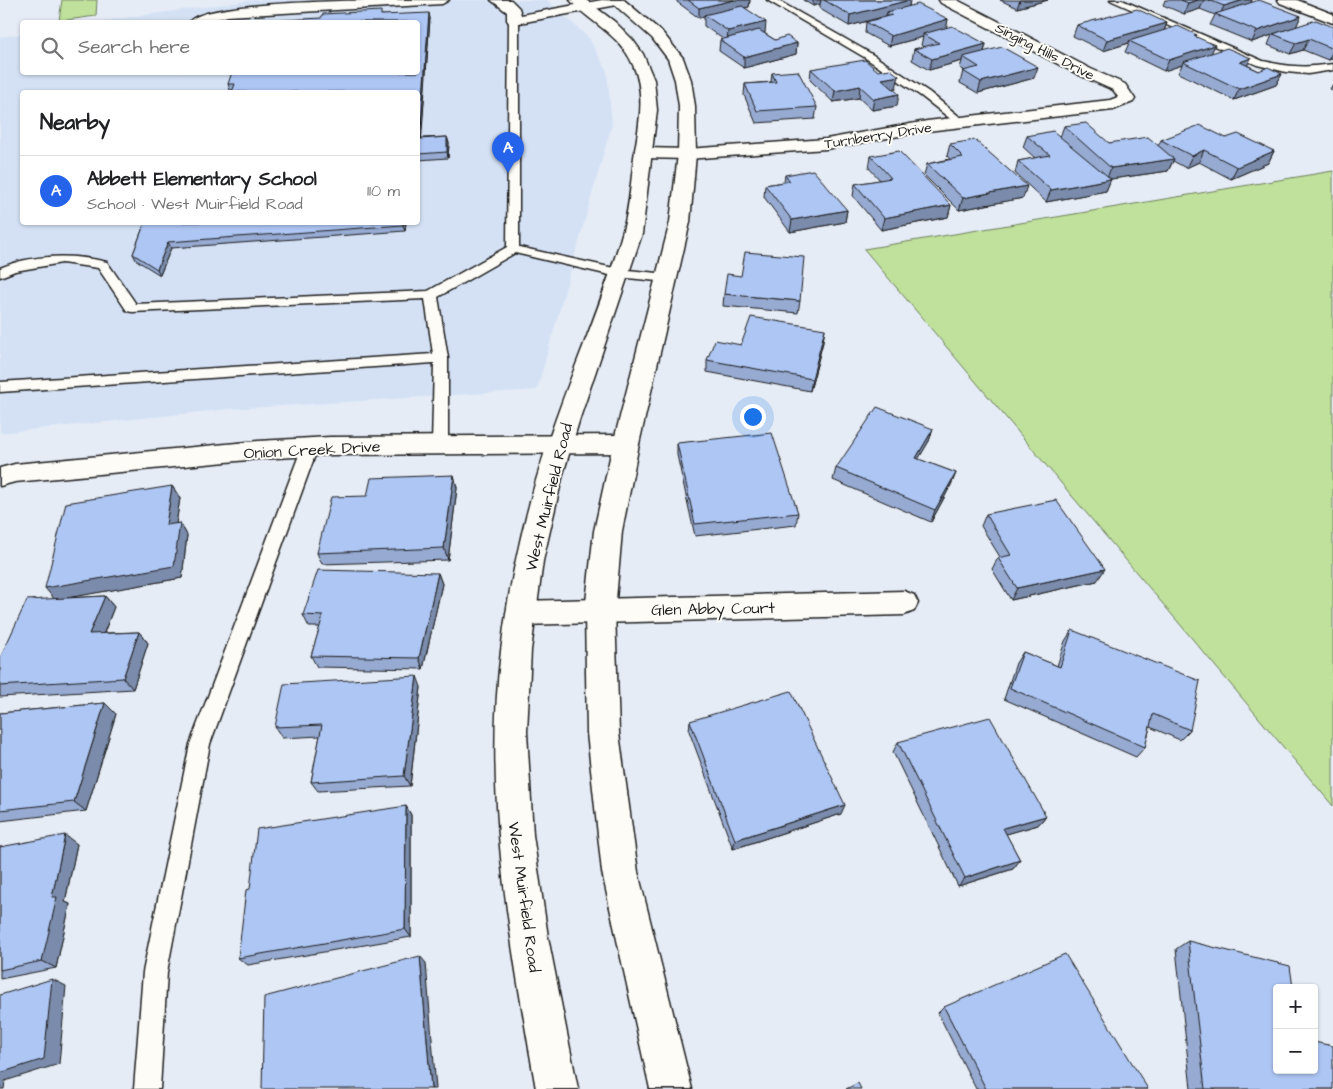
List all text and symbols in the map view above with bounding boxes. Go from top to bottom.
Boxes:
street label: Singing Hills Drive [992,18,1098,86]
search box [20,20,420,75]
icon: search [38,34,66,62]
text: Search here [78,34,190,61]
text: Nearby [40,108,110,137]
street label: Turnberry Drive [823,118,934,154]
pin: A [492,132,524,173]
text: Abbett Elementary School [87,166,317,193]
text: A [51,180,61,202]
text: 110 m [367,180,400,202]
text: School · West Muirfield Road [87,193,303,215]
your location [740,404,766,430]
street label: West Muirfield Road [520,421,578,573]
street label: Onion Creek Drive [243,435,381,465]
street label: Glen Abby Court [651,597,776,622]
street label: West Muirfield Road [503,821,545,974]
map controls [1273,984,1318,1074]
button: + [1273,984,1318,1029]
button: − [1273,1029,1318,1074]

